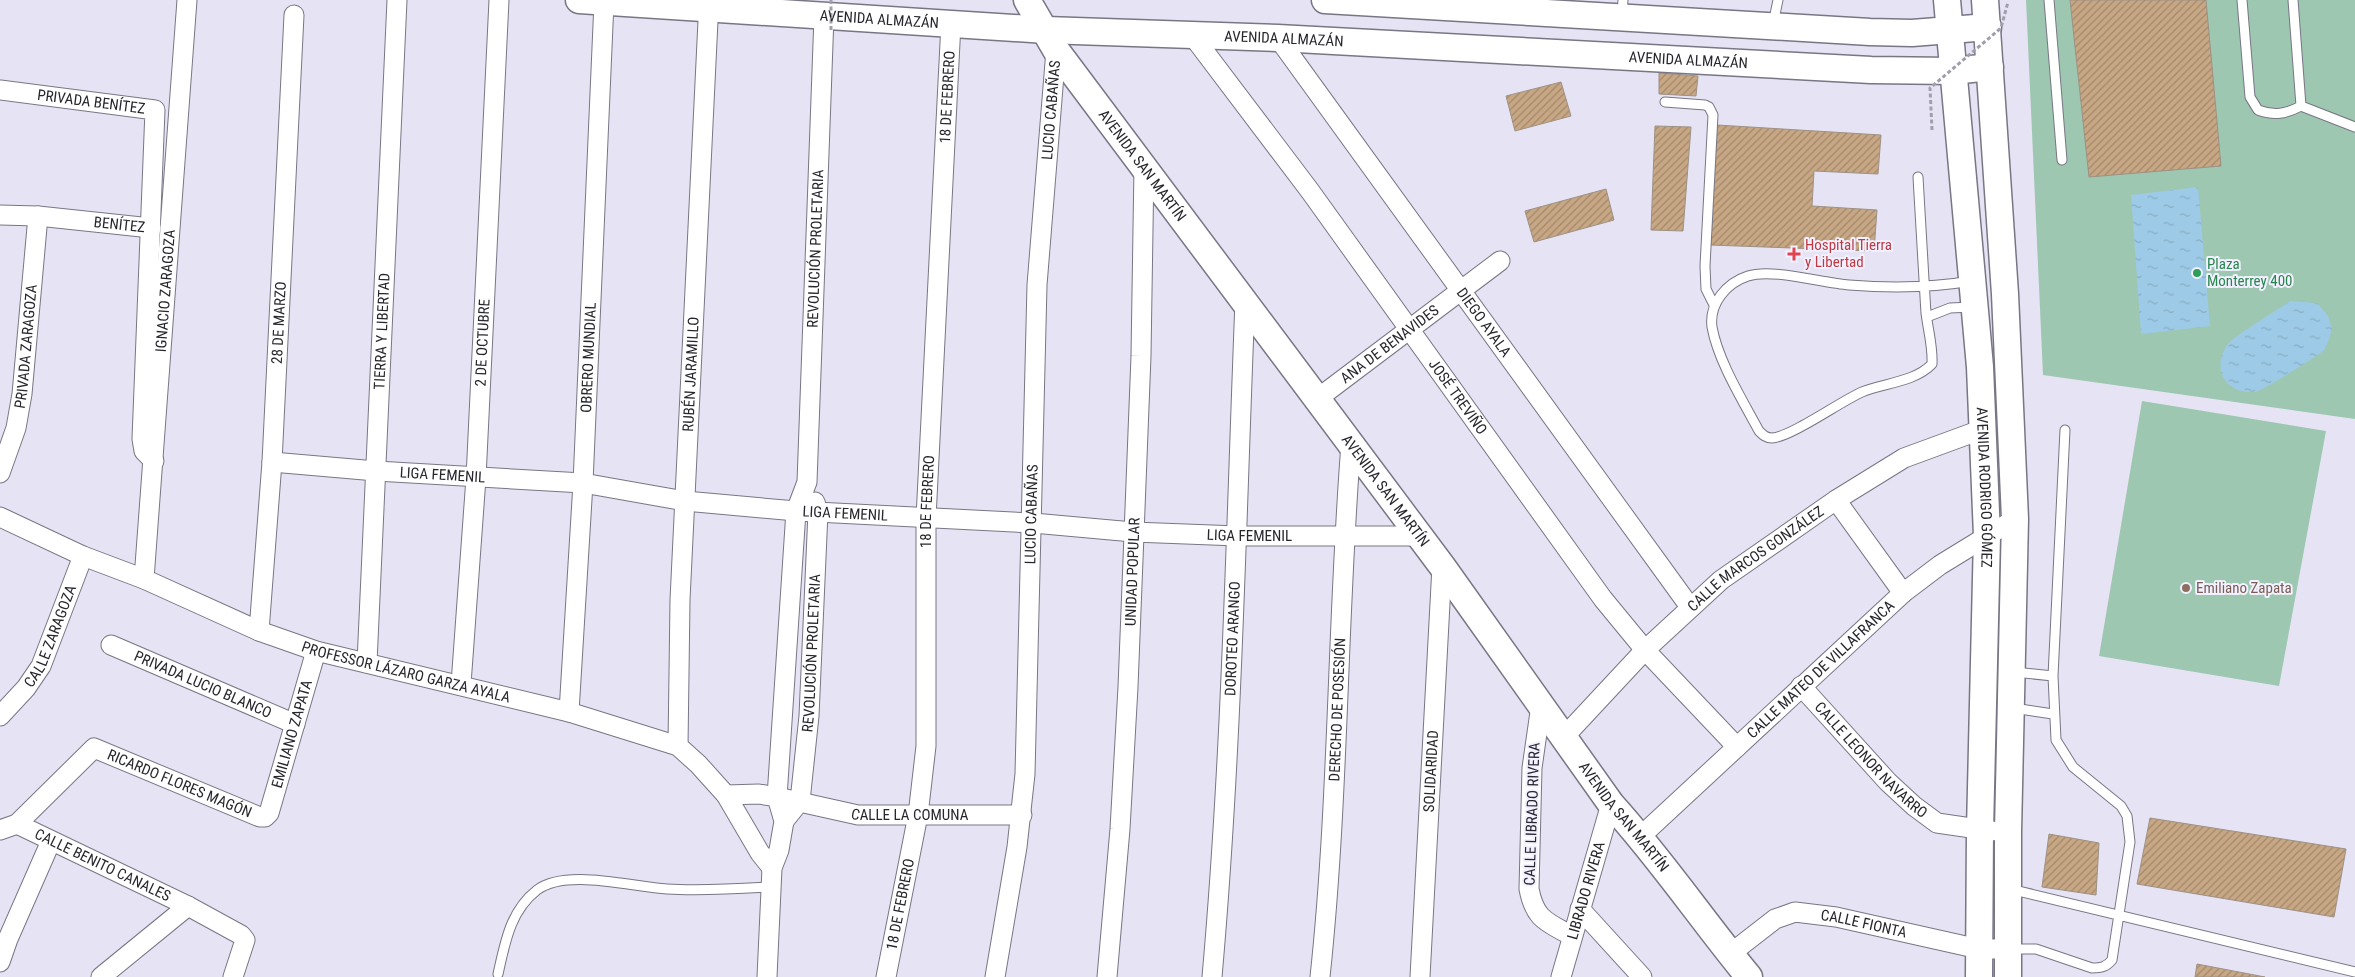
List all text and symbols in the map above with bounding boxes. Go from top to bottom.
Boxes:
street label: AVENIDA ALMAZÁN [819,6,939,32]
street label: AVENIDA ALMAZÁN [1224,27,1344,51]
street label: AVENIDA ALMAZÁN [1628,48,1748,72]
street label: 18 DE FEBRERO [936,50,959,144]
street label: LUCIO CABAÑAS [1038,59,1064,160]
street label: PRIVADA BENÍTEZ [36,86,146,118]
street label: AVENIDA SAN MARTÍN [1095,106,1190,225]
street label: REVOLUCIÓN PROLETARIA [804,169,827,328]
street label: BENÍTEZ [93,213,146,236]
street label: IGNACIO ZARAGOZA [152,229,179,353]
place label: Hospital Tierra y Libertad [1805,236,1892,271]
marker: Hospital Tierra y Libertad [1787,247,1801,261]
place label: Plaza Monterrey 400 [2207,255,2292,290]
marker: Plaza Monterrey 400 [2191,267,2203,279]
street label: TIERRA Y LIBERTAD [370,273,394,390]
street label: 28 DE MARZO [268,281,290,364]
street label: PRIVADA ZARAGOZA [11,283,41,410]
street label: DIEGO AYALA [1453,284,1515,361]
street label: 2 DE OCTUBRE [471,299,494,387]
street label: ANA DE BENAVIDES [1337,301,1443,387]
street label: OBRERO MUNDIAL [577,302,600,413]
street label: RUBÉN JARAMILLO [679,316,703,432]
street label: JOSÉ TREVIÑO [1425,356,1491,438]
street label: AVENIDA RODRIGO GÓMEZ [1973,407,1996,568]
street label: AVENIDA SAN MARTÍN [1338,431,1433,550]
street label: 18 DE FEBRERO [917,455,938,548]
street label: LIGA FEMENIL [399,463,486,486]
street label: LUCIO CABAÑAS [1021,464,1042,564]
street label: LIGA FEMENIL [802,502,888,525]
street label: CALLE MARCOS GONZÁLEZ [1684,502,1827,615]
street label: UNIDAD POPULAR [1121,517,1144,626]
street label: LIGA FEMENIL [1206,526,1292,545]
street label: REVOLUCIÓN PROLETARIA [798,573,824,733]
place label: Emiliano Zapata [2196,579,2292,597]
street label: DOROTEO ARANGO [1221,581,1244,696]
street label: CALLE ZARAGOZA [20,582,80,691]
marker: Emiliano Zapata [2180,582,2192,594]
street label: CALLE MATEO DE VILLAFRANCA [1743,596,1898,742]
street label: DERECHO DE POSESIÓN [1325,637,1349,782]
street label: PROFESSOR LÁZARO GARZA AYALA [299,638,513,707]
street label: PRIVADA LUCIO BLANCO [131,647,274,722]
street label: EMILIANO ZAPATA [268,677,316,790]
street label: CALLE LEONOR NAVARRO [1811,698,1931,822]
street label: SOLIDARIDAD [1420,730,1442,813]
street label: CALLE LIBRADO RIVERA [1521,742,1544,886]
street label: RICARDO FLORES MAGÓN [105,746,255,822]
street label: AVENIDA SAN MARTÍN [1575,758,1673,875]
street label: CALLE LA COMUNA [849,805,969,824]
street label: CALLE BENITO CANALES [32,825,174,905]
street label: LIBRADO RIVERA [1563,839,1609,942]
street label: 18 DE FEBRERO [882,857,918,952]
street label: CALLE FIONTA [1820,906,1909,942]

